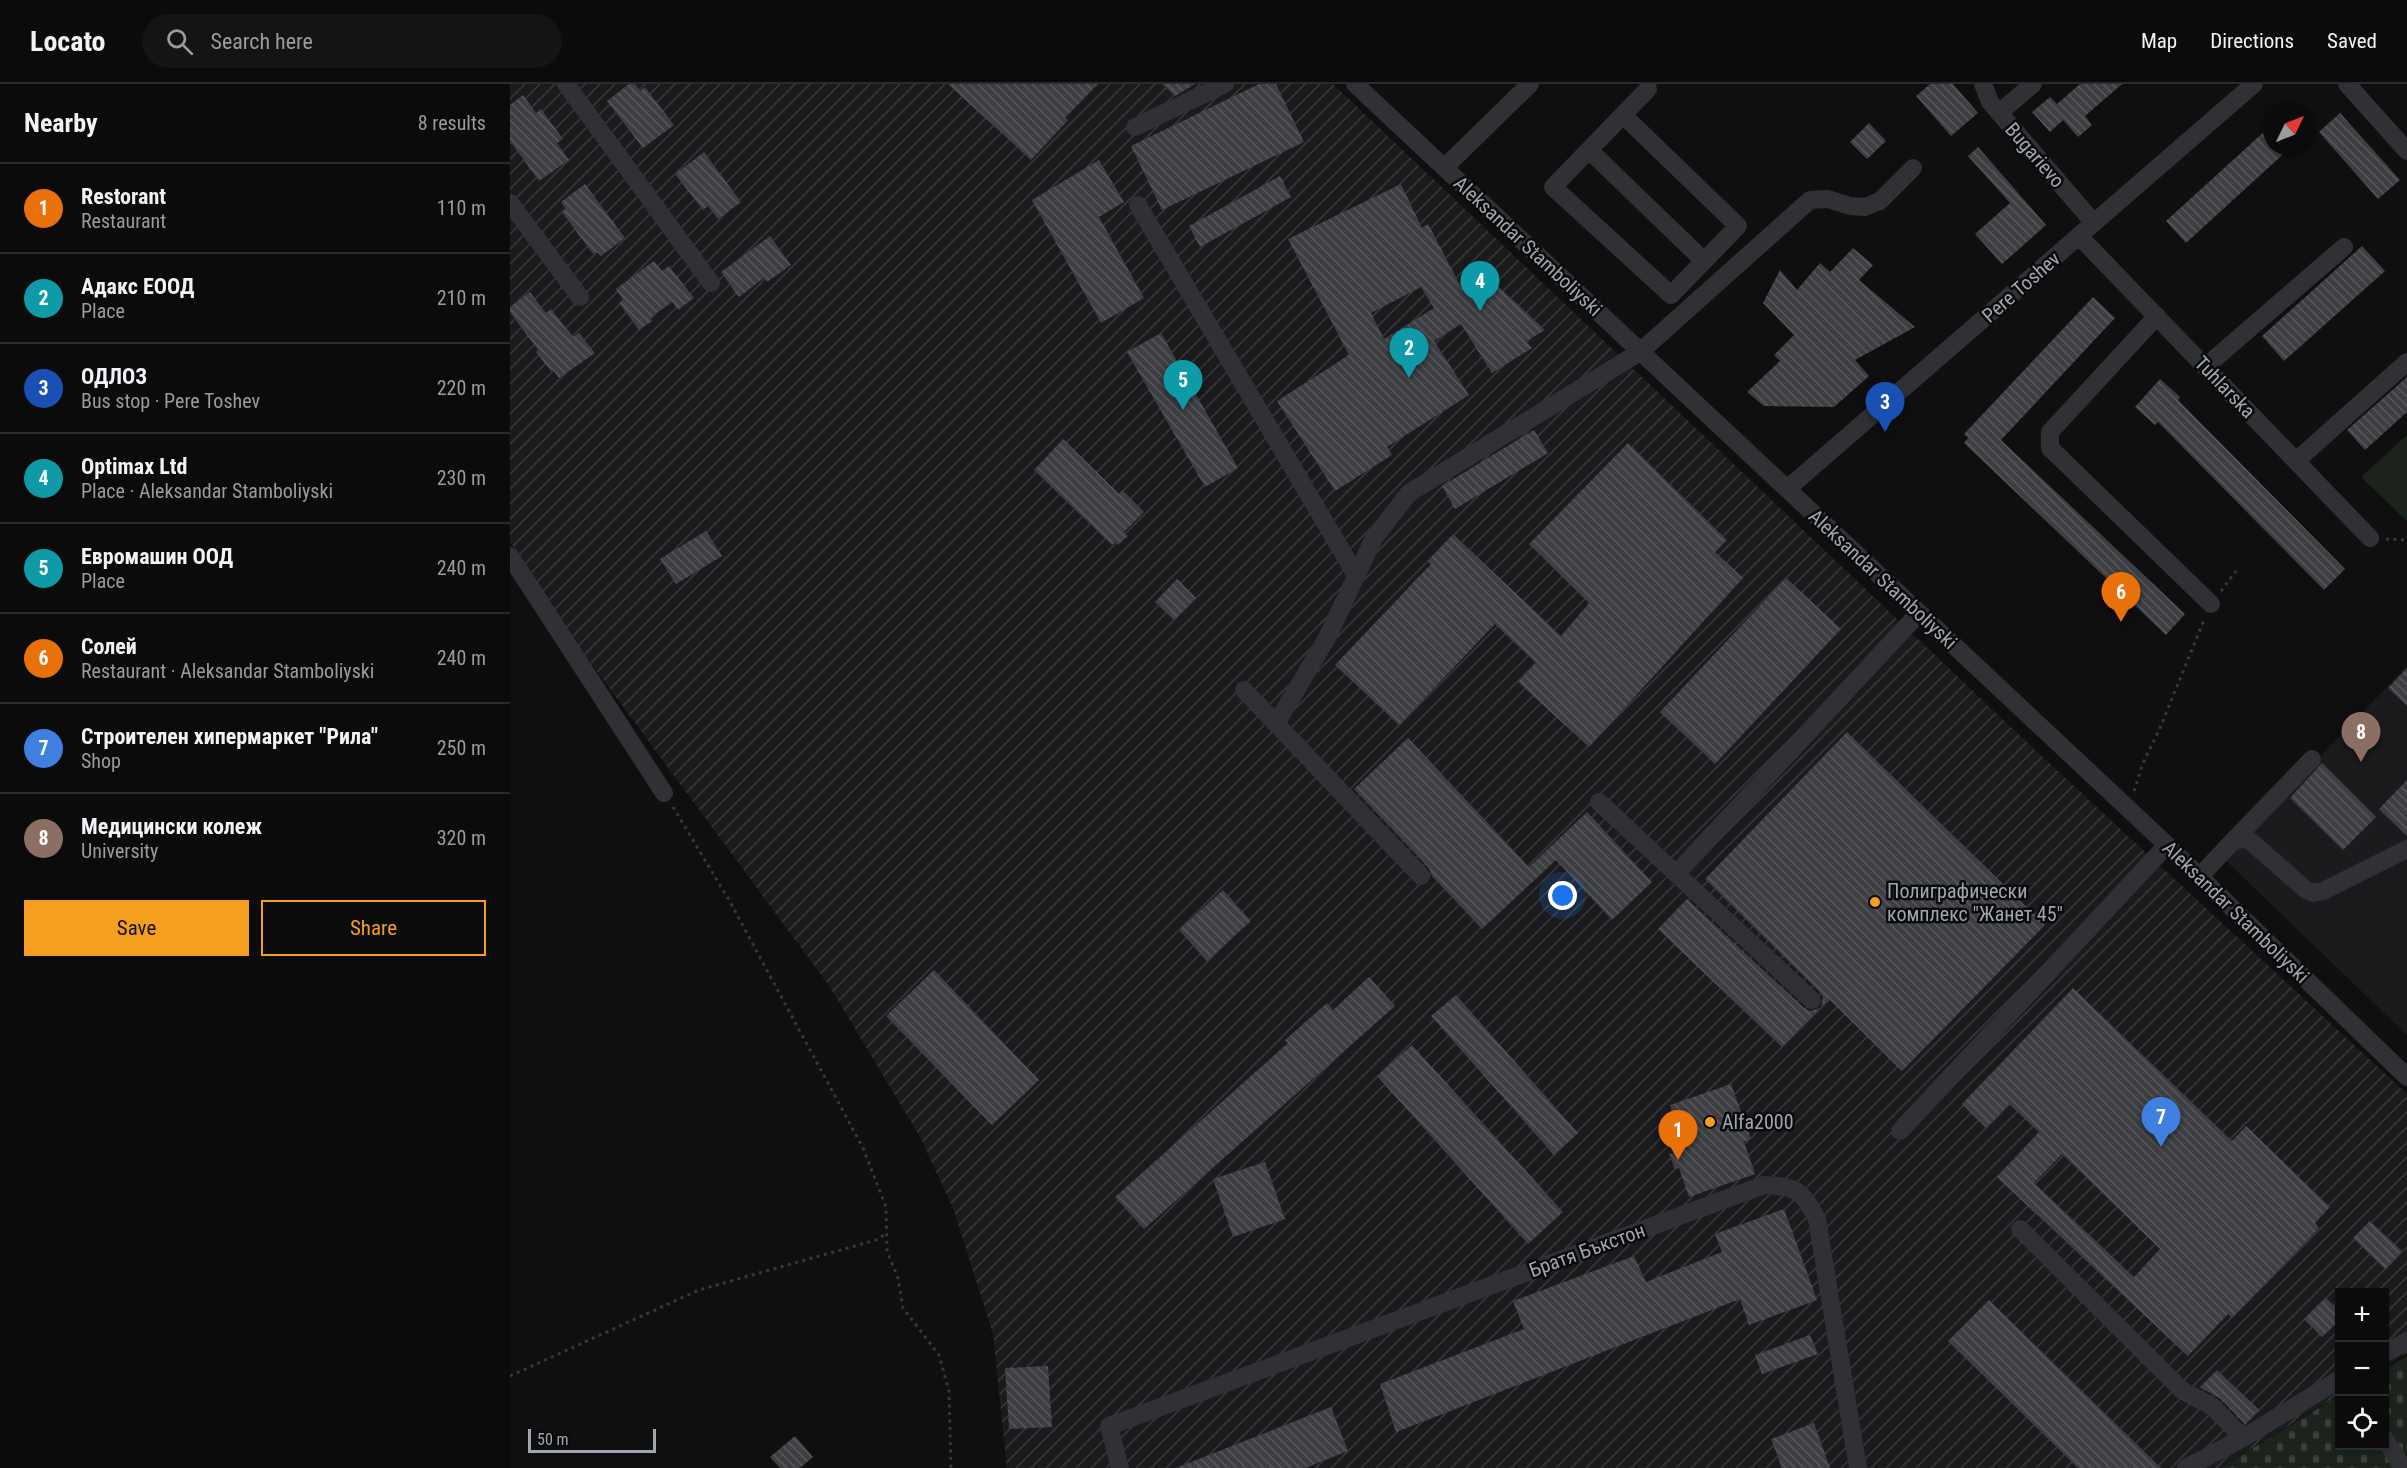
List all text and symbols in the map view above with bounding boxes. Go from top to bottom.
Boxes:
search box [142,14,562,68]
text: Locato [30,25,106,58]
icon: search [163,25,196,58]
text: Search here [211,29,313,54]
text: Map [2141,29,2177,53]
text: Directions [2210,29,2294,53]
text: Saved [2327,29,2377,53]
north arrow [2263,102,2317,156]
text: Nearby [24,108,98,138]
text: 8 results [418,111,486,135]
street label: Bugarievo [2000,118,2070,192]
street label: Aleksandar Stamboliyski [1449,171,1607,321]
text: Restorant [81,184,166,209]
text: 1 [38,196,49,220]
text: 110 m [437,196,486,220]
text: Restaurant [81,209,166,233]
street label: Pere Toshev [1977,246,2065,328]
pin: 4 [1460,262,1500,311]
text: Адакс ЕООД [81,274,194,299]
text: 2 [38,286,49,310]
text: 210 m [437,286,486,310]
text: Place [81,299,125,323]
pin: 2 [1390,328,1428,378]
street label: Tuhlarska [2190,351,2260,423]
pin: 5 [1164,360,1202,410]
text: ОДЛОЗ [81,364,147,389]
text: 3 [38,376,49,400]
text: 220 m [437,376,486,400]
pin: 3 [1866,382,1904,432]
text: Bus stop · Pere Toshev [81,389,260,413]
text: Optimax Ltd [81,454,187,479]
text: 4 [38,466,49,490]
text: 230 m [437,466,486,490]
text: Place · Aleksandar Stamboliyski [81,479,333,503]
street label: Aleksandar Stamboliyski [1804,504,1962,654]
text: Евромашин ООД [81,544,233,569]
text: 5 [38,556,49,580]
text: 240 m [437,556,486,580]
text: Place [81,569,125,593]
pin: 6 [2102,572,2140,622]
text: Солей [81,634,137,659]
text: 6 [38,646,49,670]
text: 240 m [437,646,486,670]
text: Restaurant · Aleksandar Stamboliyski [81,659,374,683]
pin: 8 [2342,712,2380,762]
text: Строителен хипермаркет "Рила" [81,724,378,749]
text: 7 [38,736,49,760]
text: 250 m [437,736,486,760]
text: Shop [81,749,121,773]
text: Медицински колеж [81,814,262,839]
text: 8 [38,826,49,850]
text: 320 m [437,826,486,850]
street label: Aleksandar Stamboliyski [2158,836,2314,988]
text: University [81,839,158,863]
place label: Полиграфически комплекс "Жанет 45" [1887,879,2063,926]
your location [1548,881,1577,910]
marker: Полиграфически комплекс "Жанет 45" [1868,895,1882,909]
button: Save [24,900,249,956]
button: Share [261,900,486,956]
pin: 7 [2142,1098,2180,1147]
pin: 1 [1658,1110,1698,1160]
place label: Alfa2000 [1722,1110,1794,1134]
marker: Alfa2000 [1703,1115,1717,1129]
street label: Братя Бъкстон [1526,1218,1648,1282]
map controls [2335,1288,2389,1450]
button: + [2335,1288,2389,1342]
button: − [2335,1342,2389,1396]
button: locate [2335,1396,2389,1450]
scale bar [528,1426,656,1454]
text: 50 m [537,1430,569,1449]

